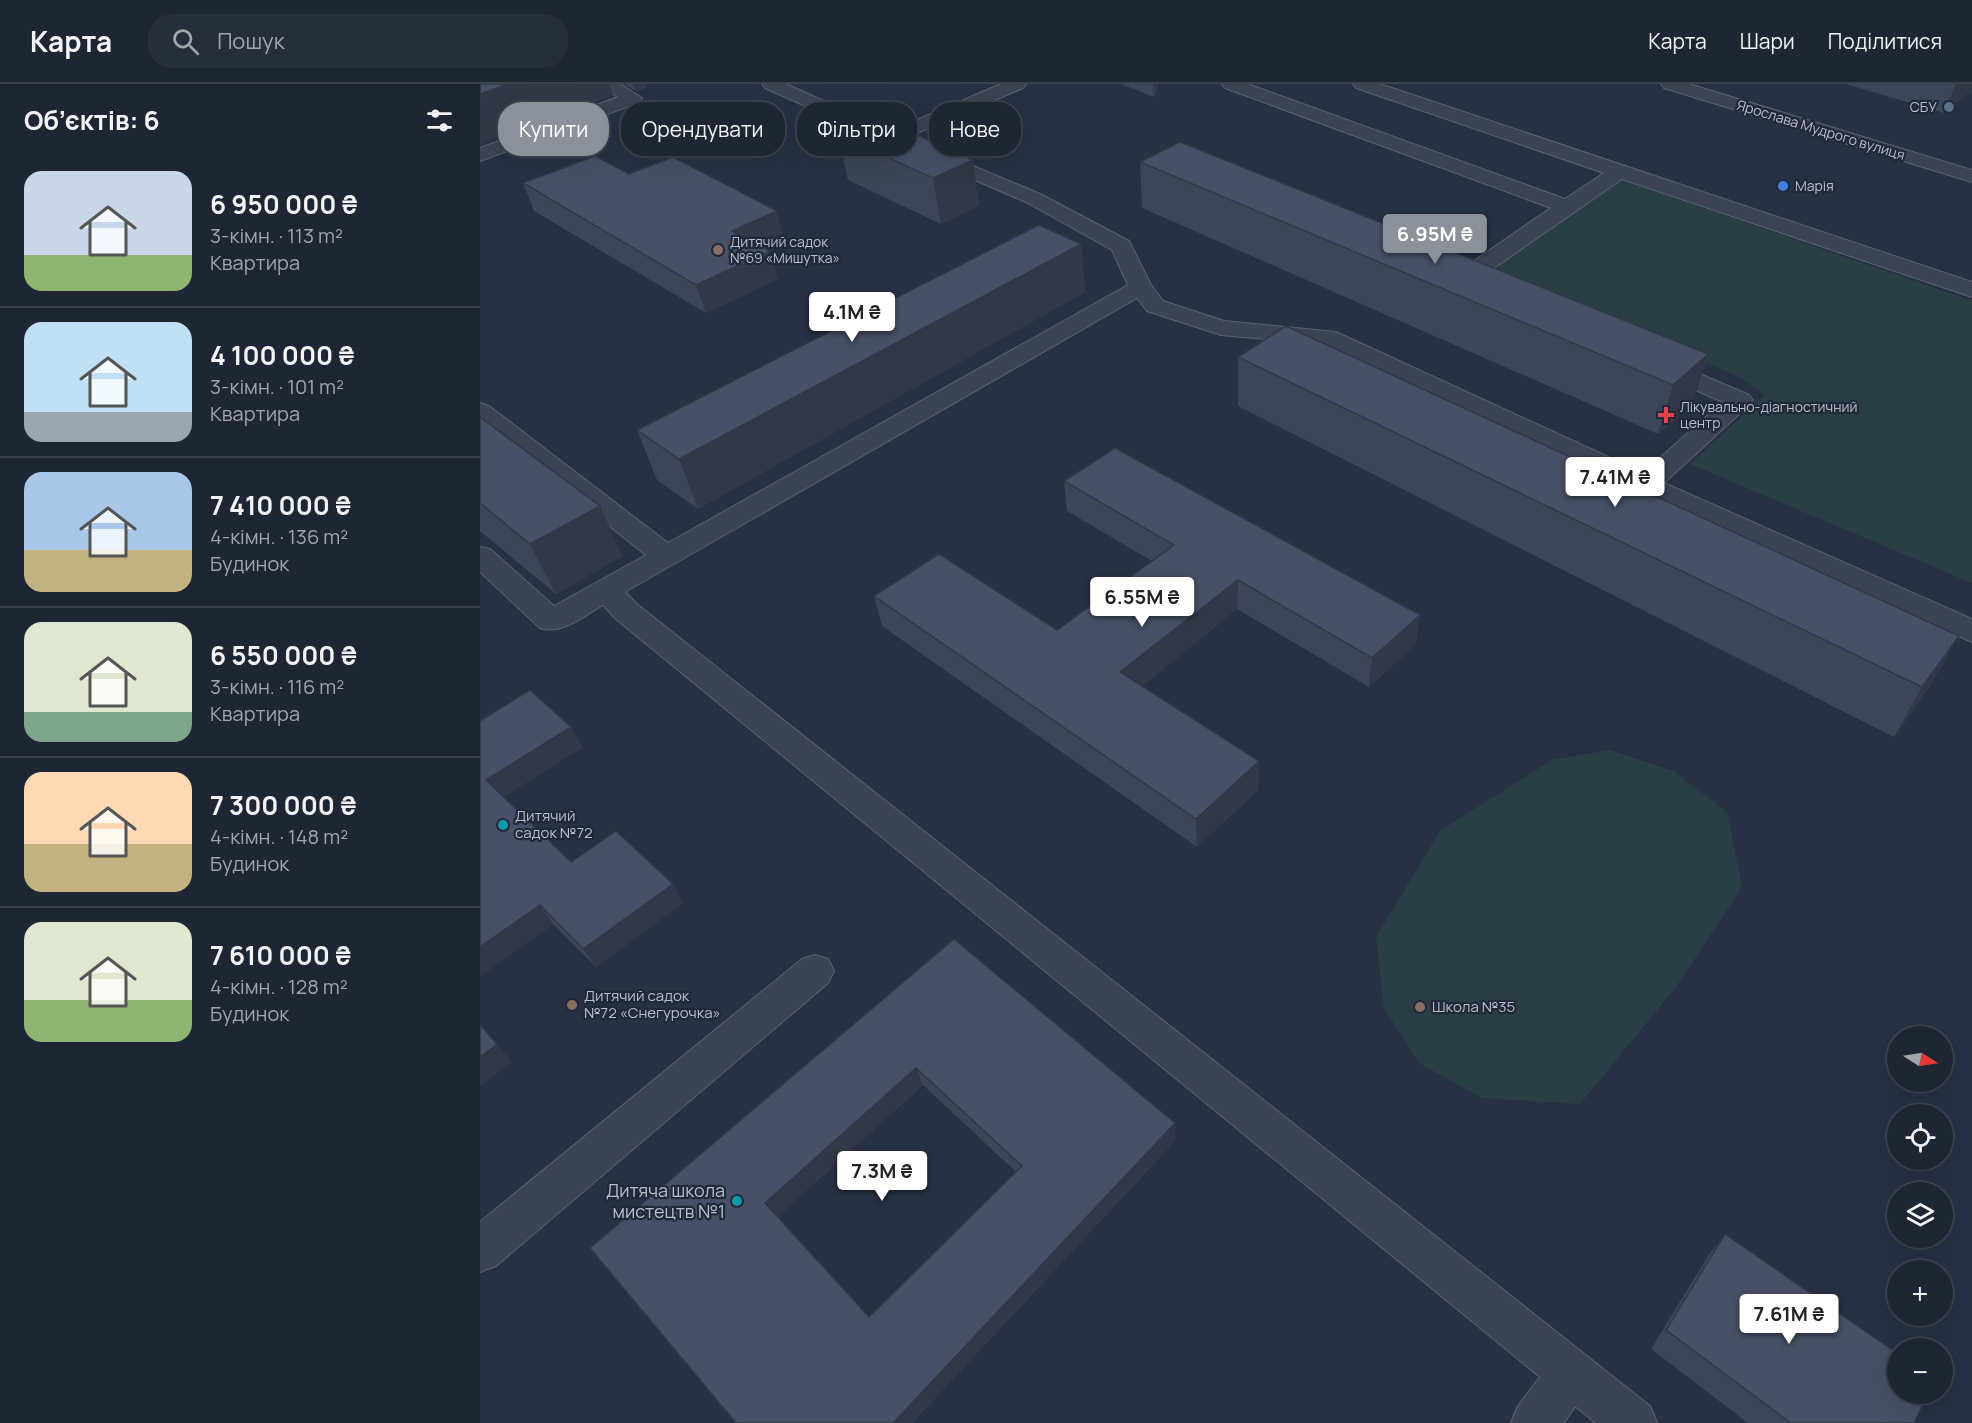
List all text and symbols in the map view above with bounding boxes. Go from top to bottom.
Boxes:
search box [148,14,568,68]
text: Карта [30,22,112,60]
icon: search [169,25,202,58]
text: Пошук [217,26,285,56]
text: Карта [1648,27,1707,55]
text: Шари [1740,27,1795,55]
text: Поділитися [1828,27,1942,55]
street label: Ярослава Мудрого вулиця [1735,95,1908,164]
place label: СБУ [1910,97,1937,116]
marker: СБУ [1942,100,1956,114]
text: Об’єктів: 6 [24,102,160,138]
chip: Купити [498,102,609,156]
chip: Орендувати [621,102,785,156]
chip: Фільтри [797,102,917,156]
chip: Нове [929,102,1021,156]
icon: filters [423,104,456,137]
place label: Марія [1795,176,1834,195]
marker: Марія [1776,179,1790,193]
text: 6 950 000 ₴ [210,186,358,222]
icon: home [72,195,144,267]
pin: 6.95M ₴ [1380,214,1490,265]
text: 6.95M ₴ [1397,220,1473,247]
text: 3-кімн. · 113 m² [210,222,343,249]
place label: Дитячий садок №69 «Мишутка» [730,232,840,267]
marker: Дитячий садок №69 «Мишутка» [711,243,725,257]
text: Квартира [210,249,300,276]
pin: 4.1M ₴ [803,292,901,343]
text: 4.1M ₴ [823,298,881,325]
text: 4 100 000 ₴ [210,337,355,373]
icon: home [72,346,144,418]
text: 3-кімн. · 101 m² [210,373,344,400]
place label: Лікувально-діагностичний центр [1680,397,1857,432]
text: Квартира [210,400,300,427]
marker: Лікувально-діагностичний центр [1657,406,1675,424]
pin: 7.41M ₴ [1560,457,1670,508]
text: 7.41M ₴ [1580,463,1650,490]
text: 7 410 000 ₴ [210,487,351,523]
icon: home [72,496,144,568]
text: 4-кімн. · 136 m² [210,523,348,550]
text: Будинок [210,550,289,577]
pin: 6.55M ₴ [1087,577,1197,628]
text: 6.55M ₴ [1104,583,1180,610]
text: 6 550 000 ₴ [210,637,357,673]
icon: home [72,646,144,718]
text: 3-кімн. · 116 m² [210,673,344,700]
text: Квартира [210,700,300,727]
text: 7 300 000 ₴ [210,787,356,823]
icon: home [72,796,144,868]
place label: Дитячий садок №72 [515,805,593,843]
marker: Дитячий садок №72 [496,818,510,832]
text: 4-кімн. · 148 m² [210,823,348,850]
text: Будинок [210,850,289,877]
text: 7 610 000 ₴ [210,937,351,973]
icon: home [72,946,144,1018]
text: 4-кімн. · 128 m² [210,973,348,1000]
place label: Дитячий садок №72 «Снегурочка» [584,985,721,1023]
place label: Школа №35 [1432,996,1515,1017]
marker: Дитячий садок №72 «Снегурочка» [565,998,579,1012]
text: Будинок [210,1000,289,1027]
marker: Школа №35 [1413,1000,1427,1014]
north arrow [1887,1026,1953,1092]
map controls [1887,1026,1953,1404]
button: locate [1887,1104,1953,1170]
pin: 7.3M ₴ [833,1151,931,1202]
text: 7.3M ₴ [851,1157,913,1184]
place label: Дитяча школа мистецтв №1 [606,1178,725,1223]
button: layers [1887,1182,1953,1248]
marker: Дитяча школа мистецтв №1 [730,1194,744,1208]
button: + [1887,1260,1953,1326]
pin: 7.61M ₴ [1734,1294,1844,1345]
text: 7.61M ₴ [1754,1300,1824,1327]
button: − [1887,1338,1953,1404]

